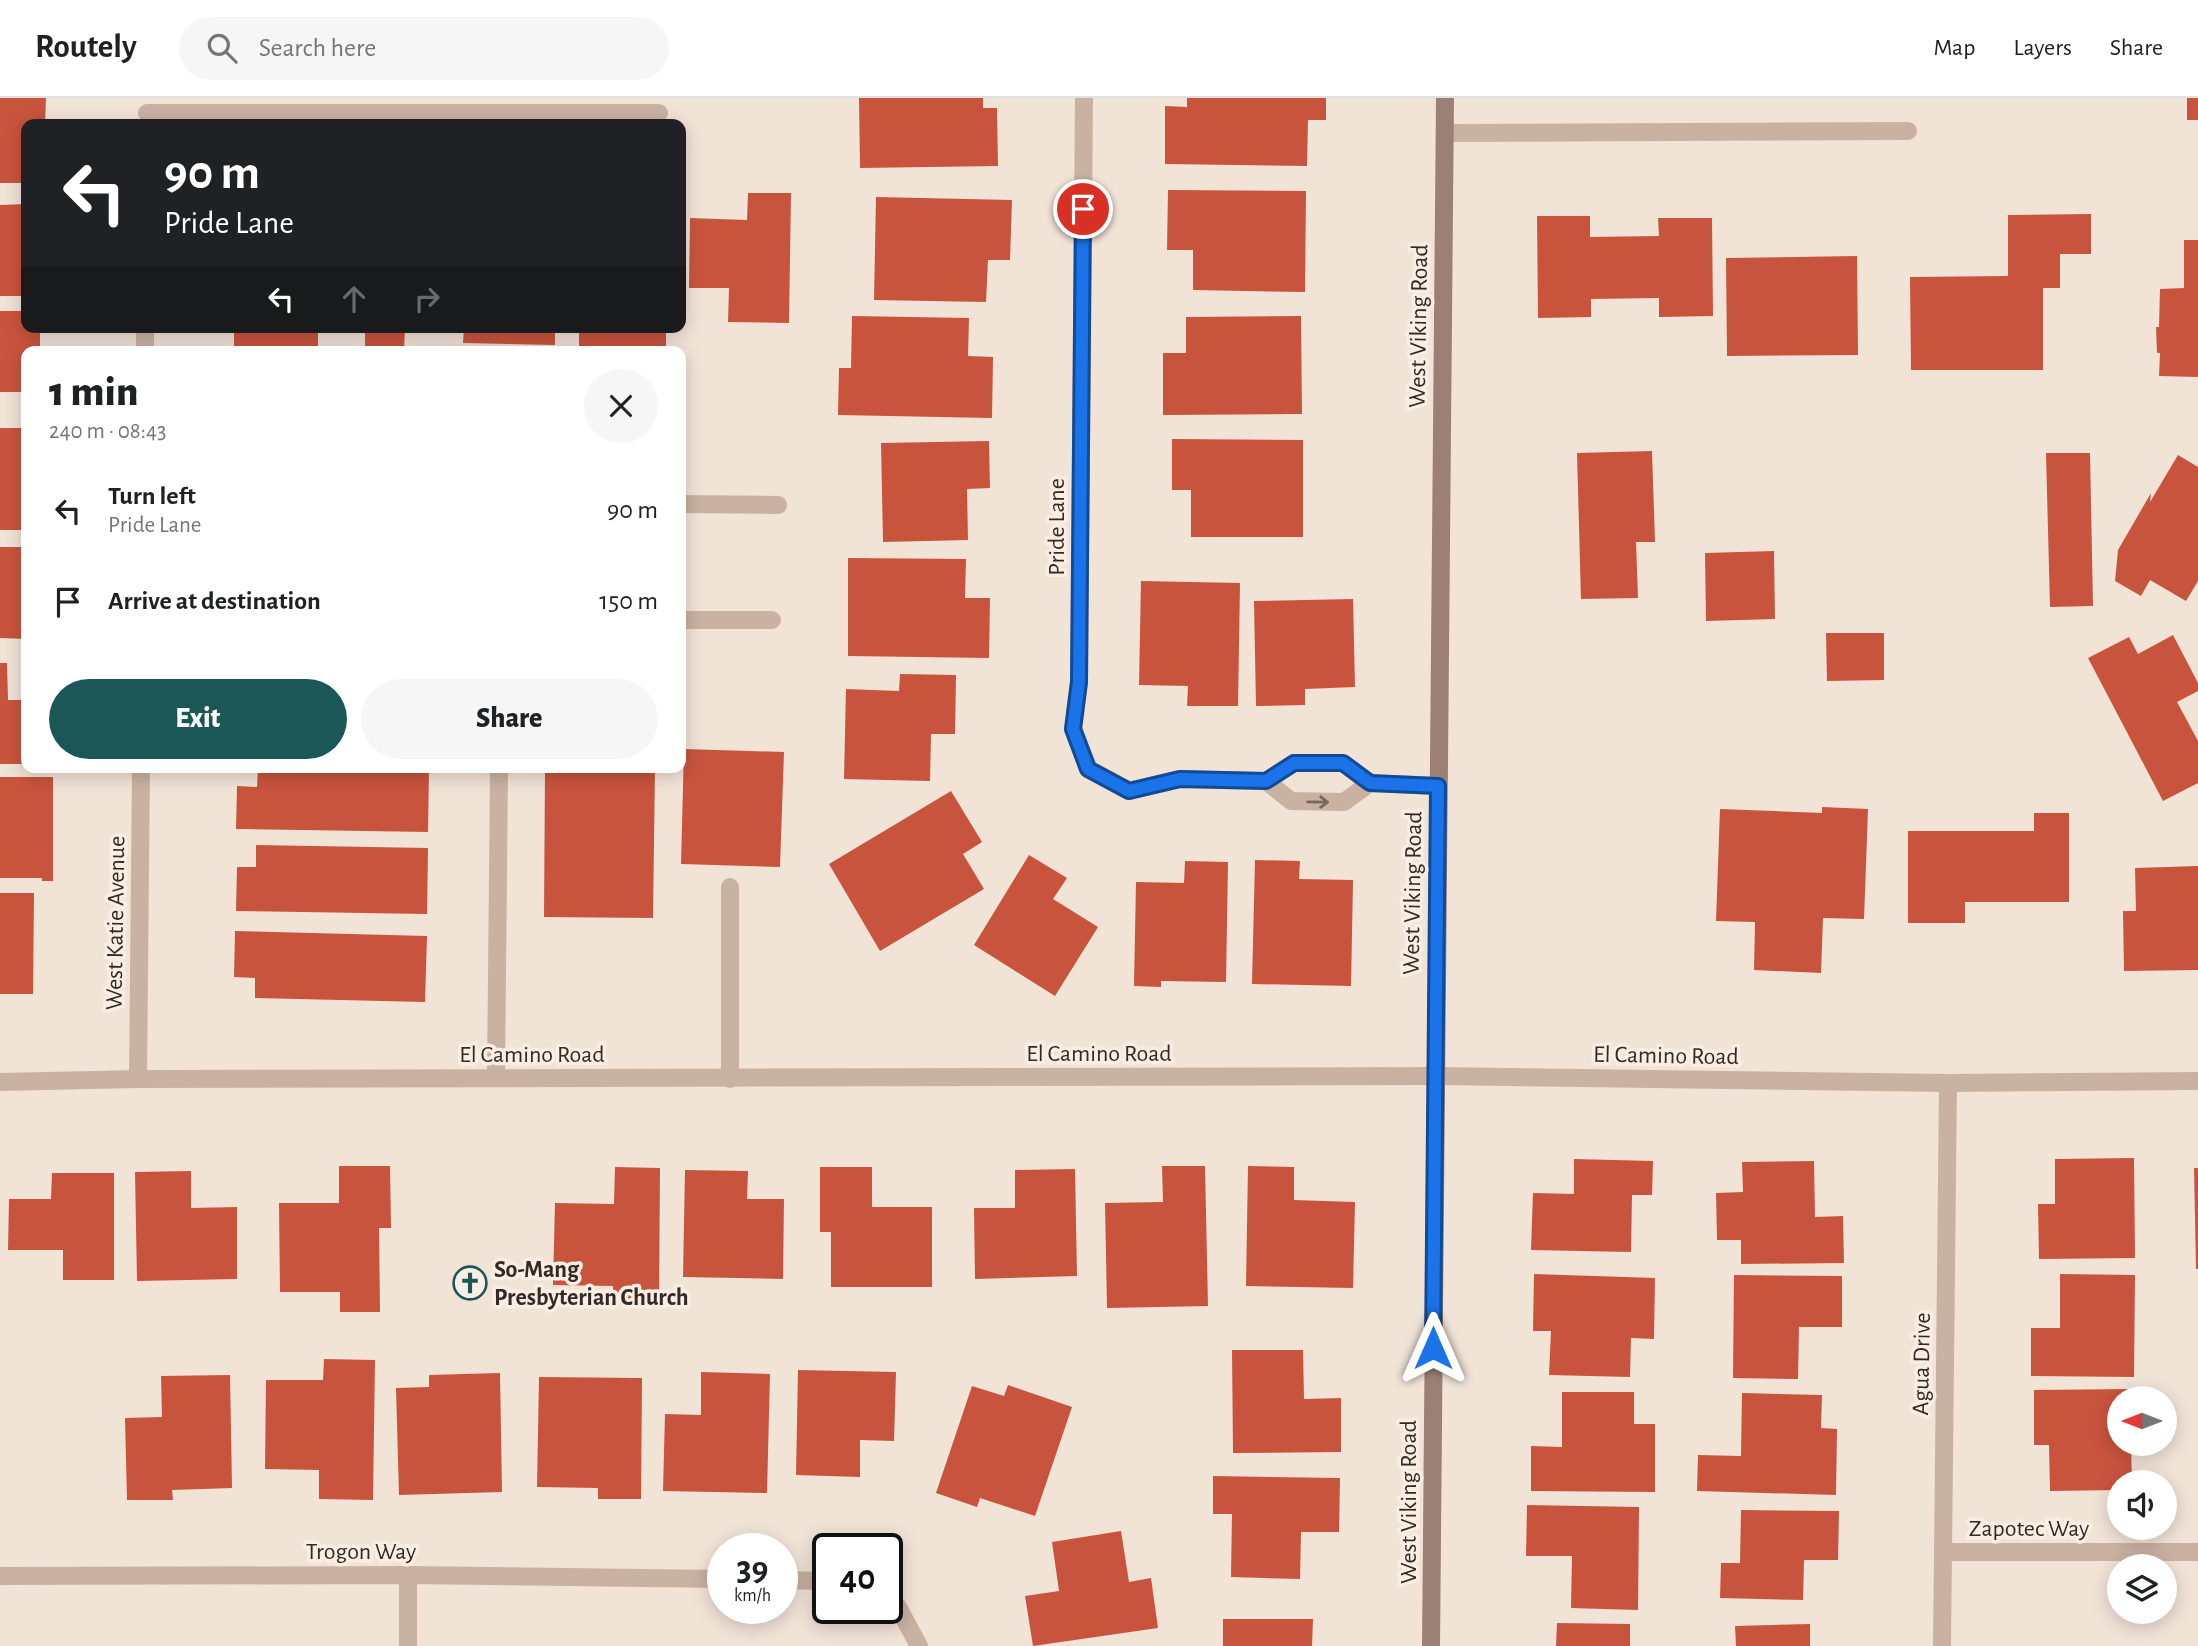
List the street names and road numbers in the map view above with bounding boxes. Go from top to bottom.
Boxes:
street label: West Viking Road [1406,244,1432,408]
street label: Pride Lane [1045,478,1069,576]
street label: West Viking Road [1400,811,1426,975]
street label: West Katie Avenue [102,836,130,1010]
street label: El Camino Road [1026,1042,1172,1066]
street label: El Camino Road [459,1043,605,1067]
street label: El Camino Road [1593,1043,1739,1069]
street label: Agua Drive [1909,1312,1935,1416]
street label: West Viking Road [1397,1420,1421,1584]
street label: Zapotec Way [1969,1517,2089,1541]
street label: Trogon Way [306,1540,416,1564]

